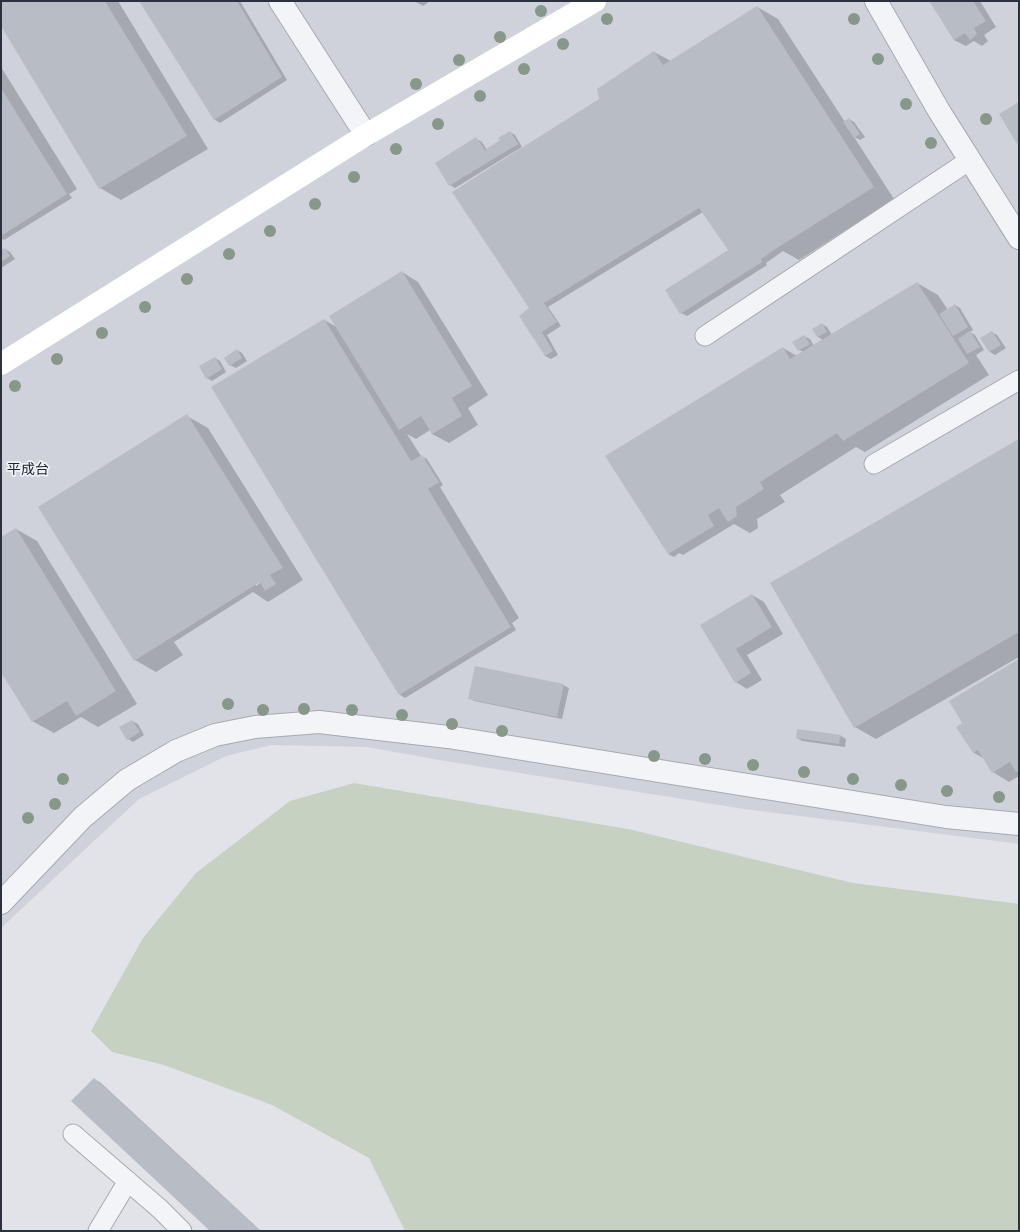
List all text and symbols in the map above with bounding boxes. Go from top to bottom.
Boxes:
district label: 平成台 [7,461,49,477]

